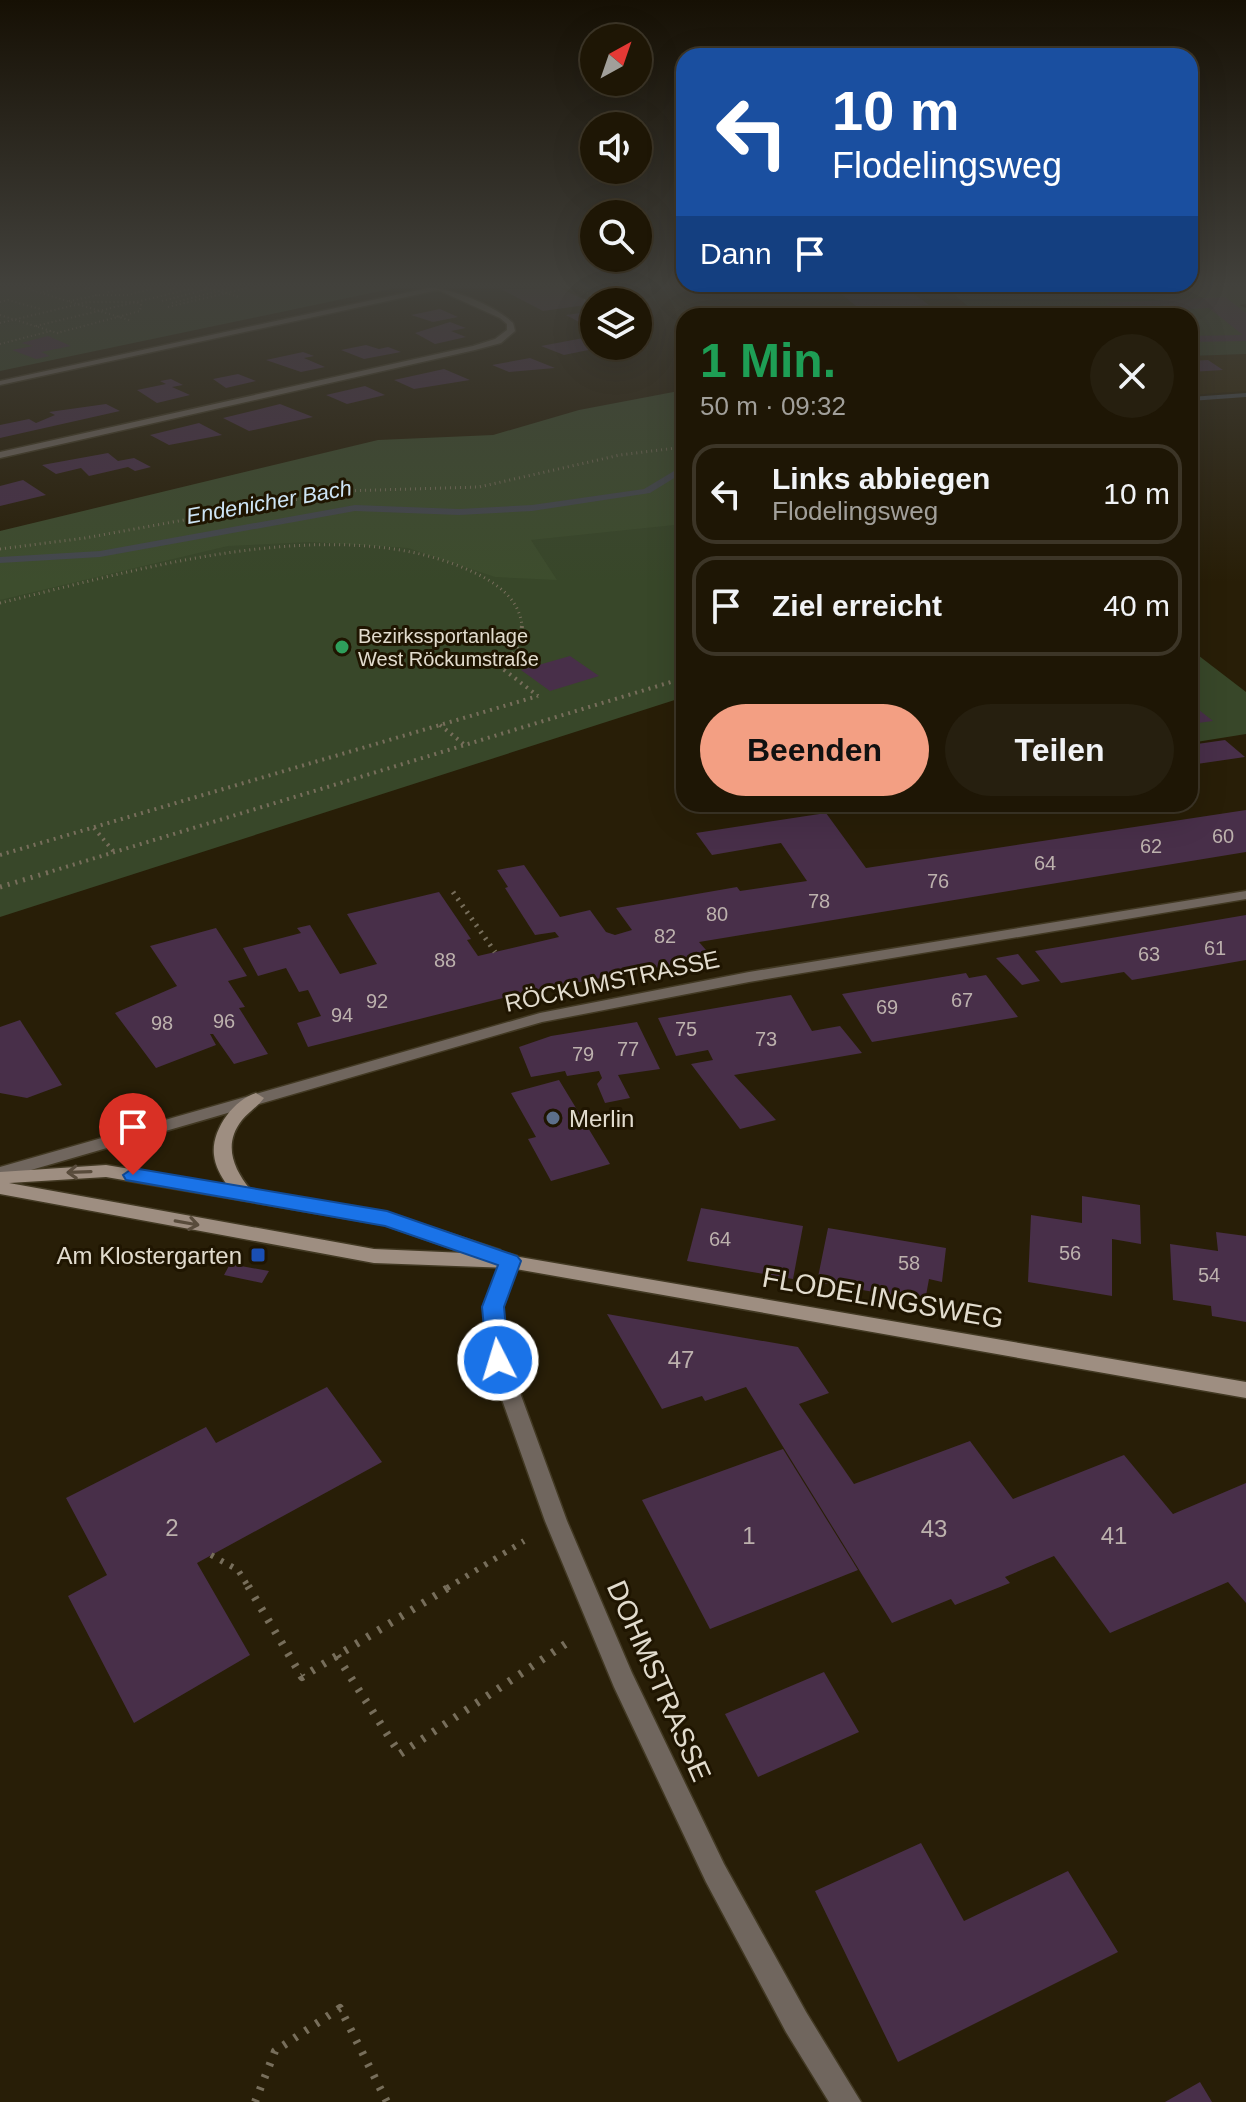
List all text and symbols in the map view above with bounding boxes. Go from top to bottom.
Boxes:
north arrow [580,24,652,96]
map controls [580,24,652,360]
text: 10 m [832,79,960,142]
icon: left [700,80,804,184]
button: sound [580,112,652,184]
text: Flodelingsweg [832,145,1062,186]
button: search [580,200,652,272]
icon: arrive [788,232,832,276]
text: Dann [700,237,772,270]
button: layers [580,288,652,360]
text: 1 Min. [700,334,836,387]
button: close [1090,334,1174,418]
text: 50 m · 09:32 [700,391,846,421]
text: Links abbiegen [772,462,990,495]
icon: left [704,472,748,516]
water label: Endenicher Bach [184,475,354,529]
text: 10 m [1103,477,1170,510]
text: Flodelingsweg [772,496,938,526]
icon: arrive [704,584,748,628]
text: Ziel erreicht [772,589,942,622]
text: 40 m [1103,589,1170,622]
place label: Bezirkssportanlage West Röckumstraße [358,625,539,670]
marker: Bezirkssportanlage West Röckumstraße [333,638,351,656]
button: Beenden [700,704,929,796]
button: Teilen [945,704,1174,796]
house number: 60 [1212,825,1234,847]
house number: 62 [1140,835,1162,857]
house number: 64 [1034,852,1056,874]
house number: 76 [927,870,949,892]
house number: 78 [808,890,830,912]
house number: 80 [706,903,728,925]
house number: 82 [654,925,676,947]
house number: 61 [1204,937,1226,959]
house number: 63 [1138,943,1160,965]
street label: RÖCKUMSTRASSE [502,945,722,1017]
house number: 88 [434,949,456,971]
house number: 67 [951,989,973,1011]
house number: 92 [366,990,388,1012]
house number: 69 [876,996,898,1018]
house number: 94 [331,1004,353,1026]
house number: 96 [213,1010,235,1032]
house number: 98 [151,1012,173,1034]
house number: 75 [675,1018,697,1040]
house number: 73 [755,1028,777,1050]
house number: 77 [617,1038,639,1060]
house number: 79 [572,1043,594,1065]
pin [99,1093,167,1175]
icon: arrive [111,1105,155,1149]
place label: Merlin [569,1105,634,1132]
marker: Merlin [544,1109,562,1127]
one-way arrow [66,1164,93,1179]
one-way arrow [174,1216,199,1231]
house number: 64 [709,1228,731,1250]
place label: Am Klostergarten [57,1242,242,1269]
house number: 56 [1059,1242,1081,1264]
marker: Am Klostergarten [249,1246,267,1264]
house number: 58 [898,1252,920,1274]
street label: FLODELINGSWEG [760,1262,1006,1334]
house number: 54 [1198,1264,1220,1286]
position arrow [456,1318,540,1402]
house number: 47 [668,1346,694,1373]
house number: 2 [165,1514,179,1541]
house number: 43 [921,1515,947,1542]
house number: 1 [742,1522,756,1549]
house number: 41 [1101,1522,1127,1549]
street label: DOHMSTRASSE [601,1576,717,1786]

